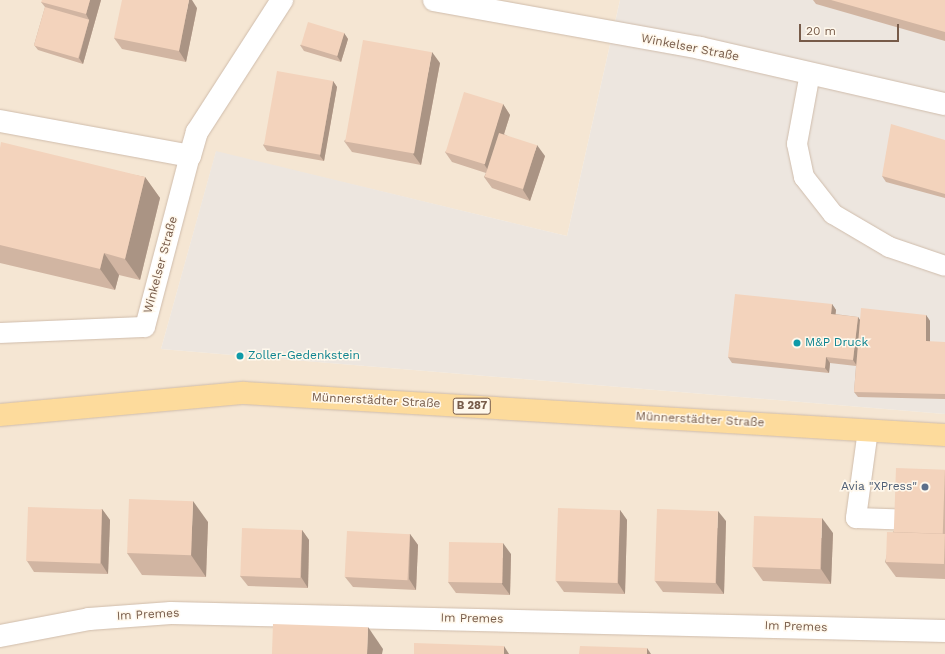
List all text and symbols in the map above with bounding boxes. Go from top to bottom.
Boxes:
scale bar [801,16,901,42]
text: 20 m [806,24,836,38]
street label: Winkelser Straße [639,31,741,65]
street label: Winkelser Straße [141,215,181,315]
place label: M&P Druck [805,336,869,350]
marker: M&P Druck [792,338,802,348]
place label: Zoller-Gedenkstein [248,349,360,363]
marker: Zoller-Gedenkstein [235,351,245,361]
street label: Münnerstädter Straße [311,390,441,412]
road number: B 287 [452,397,492,415]
street label: Münnerstädter Straße [635,409,765,431]
place label: Avia "XPress" [841,480,917,494]
marker: Avia "XPress" [920,482,930,492]
street label: Im Premes [116,606,180,624]
street label: Im Premes [441,611,503,627]
street label: Im Premes [764,619,828,635]

